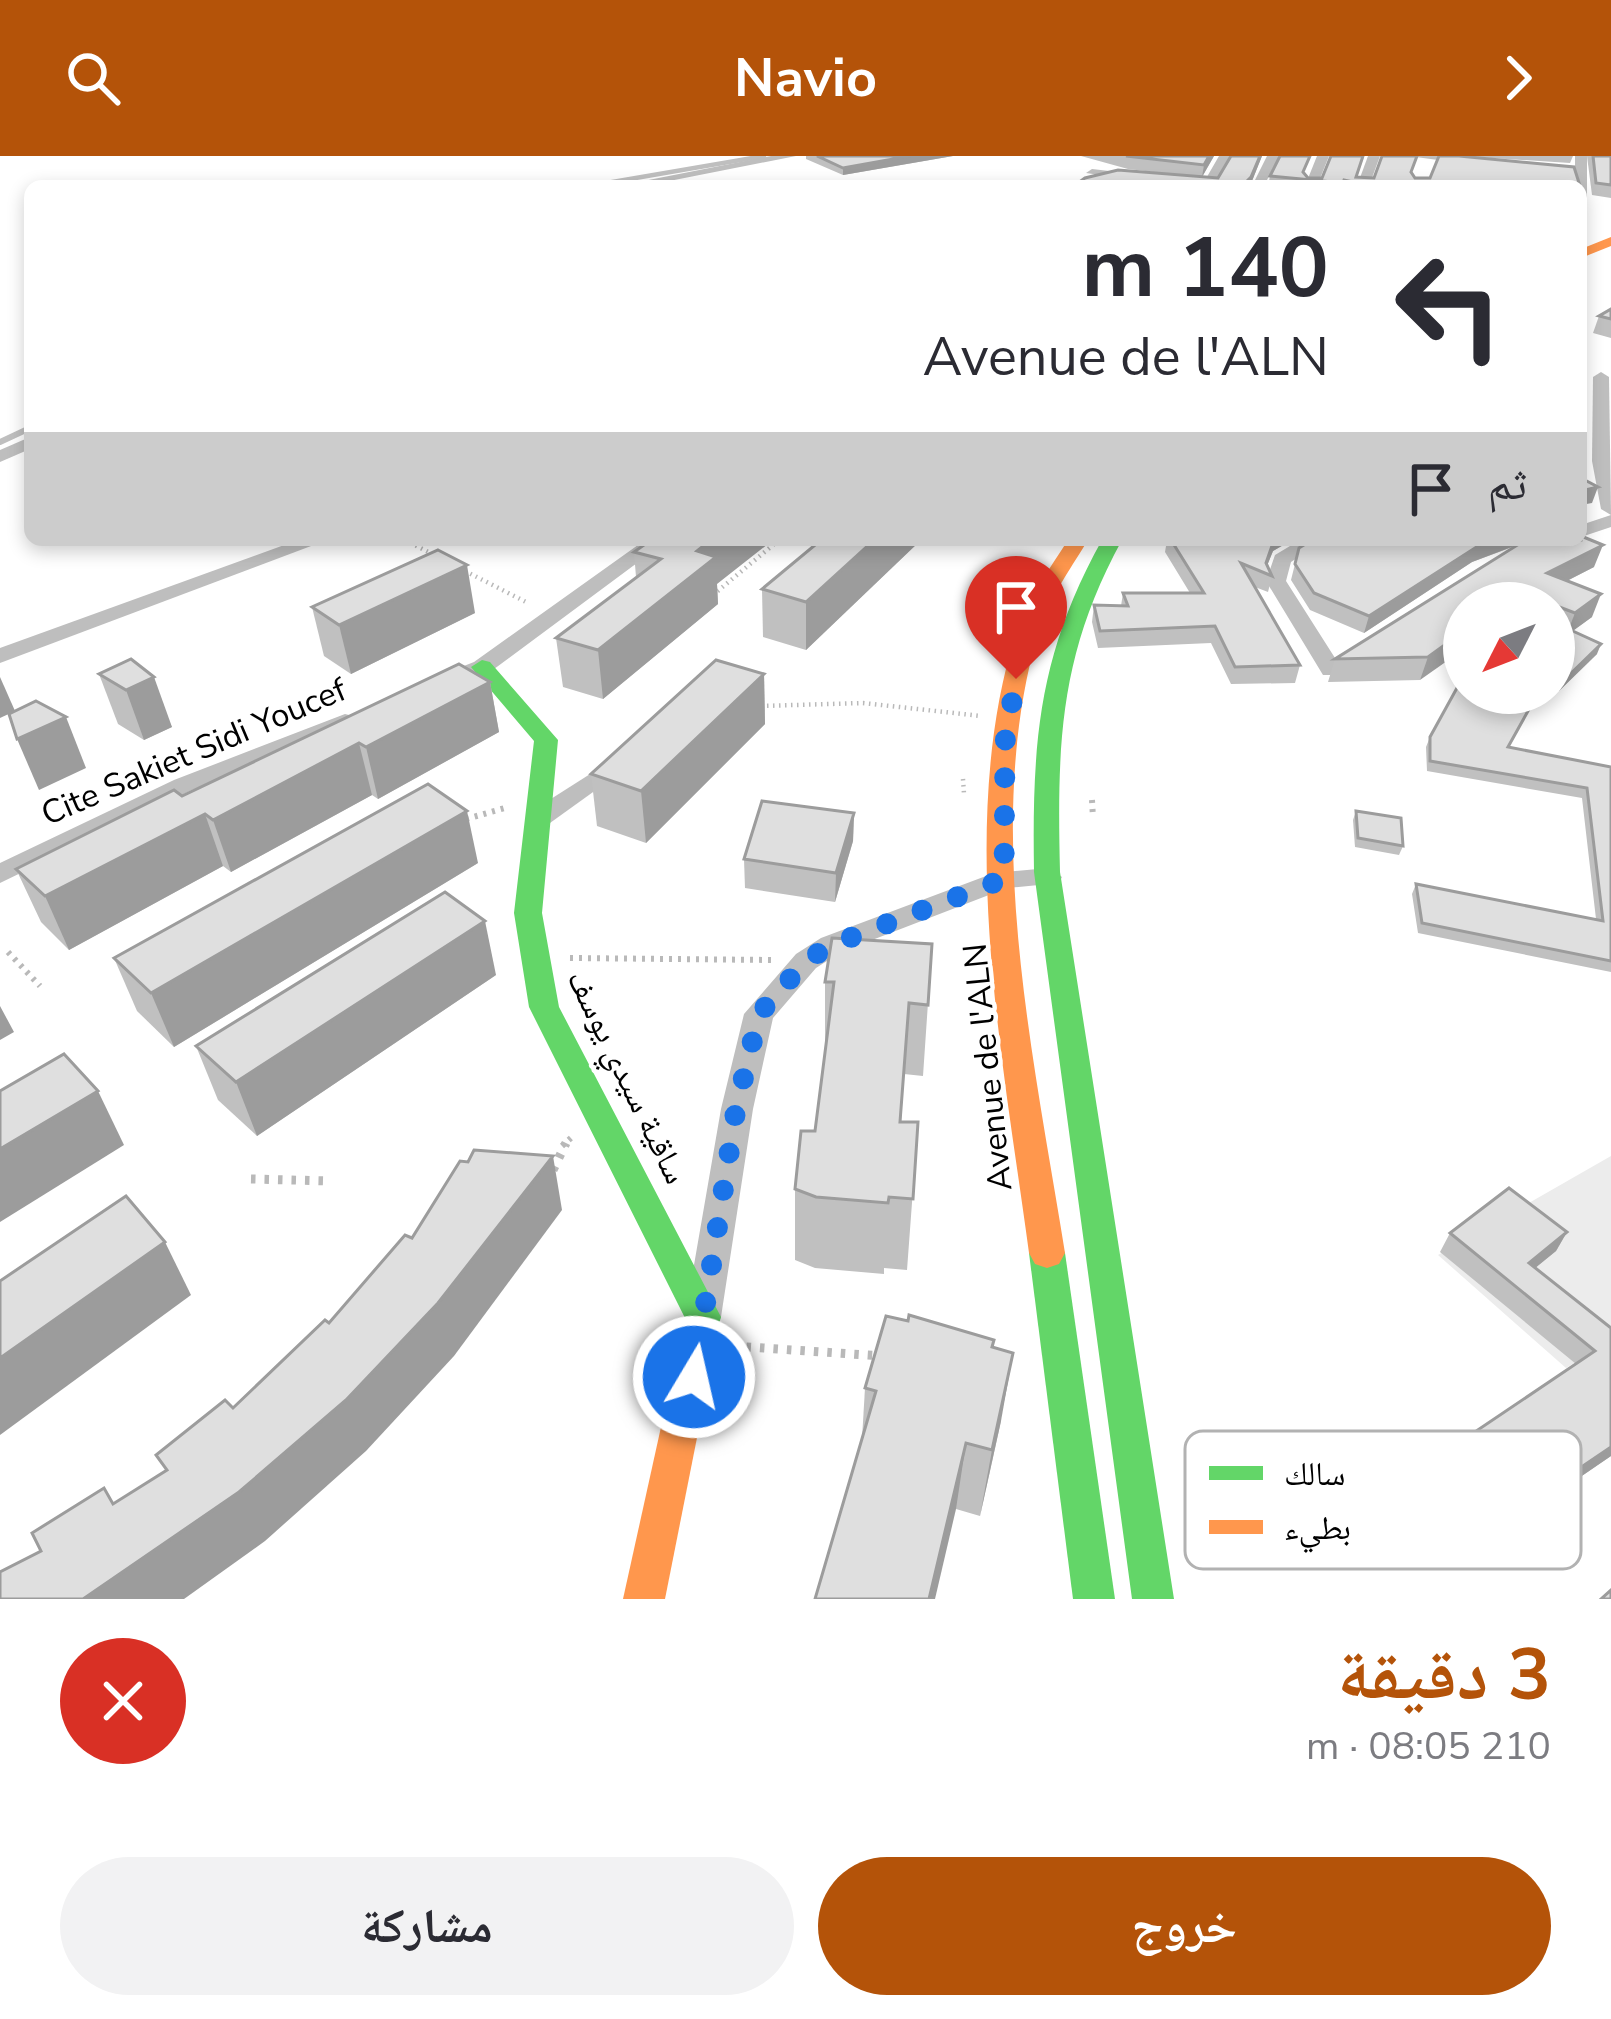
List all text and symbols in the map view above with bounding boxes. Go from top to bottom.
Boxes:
text: Navio [734,41,877,115]
icon: search [60,45,126,111]
icon: forward [1485,45,1551,111]
text: 140 m [1081,211,1329,326]
icon: left [1371,228,1527,384]
text: Avenue de l'ALN [923,320,1329,394]
text: ثم [1488,454,1527,515]
icon: arrive [1398,456,1464,522]
pin [965,556,1067,679]
icon: arrive [983,574,1049,640]
north arrow [1443,582,1575,714]
map controls [1443,582,1575,714]
street label: Cite Sakiet Sidi Youcef [34,667,354,837]
street label: Avenue de l'ALN [953,941,1023,1193]
street label: ساقية سيدي يوسف [554,963,698,1193]
position arrow [631,1314,757,1440]
legend [1185,1431,1581,1569]
text: سالك [1284,1452,1345,1497]
text: بطيء [1284,1506,1351,1553]
text: 3 دقيقة [1337,1626,1551,1724]
button: close [60,1638,186,1764]
text: 210 m · 08:05 [1306,1720,1551,1773]
button: مشاركة [60,1857,794,1995]
button: خروج [818,1857,1551,1995]

